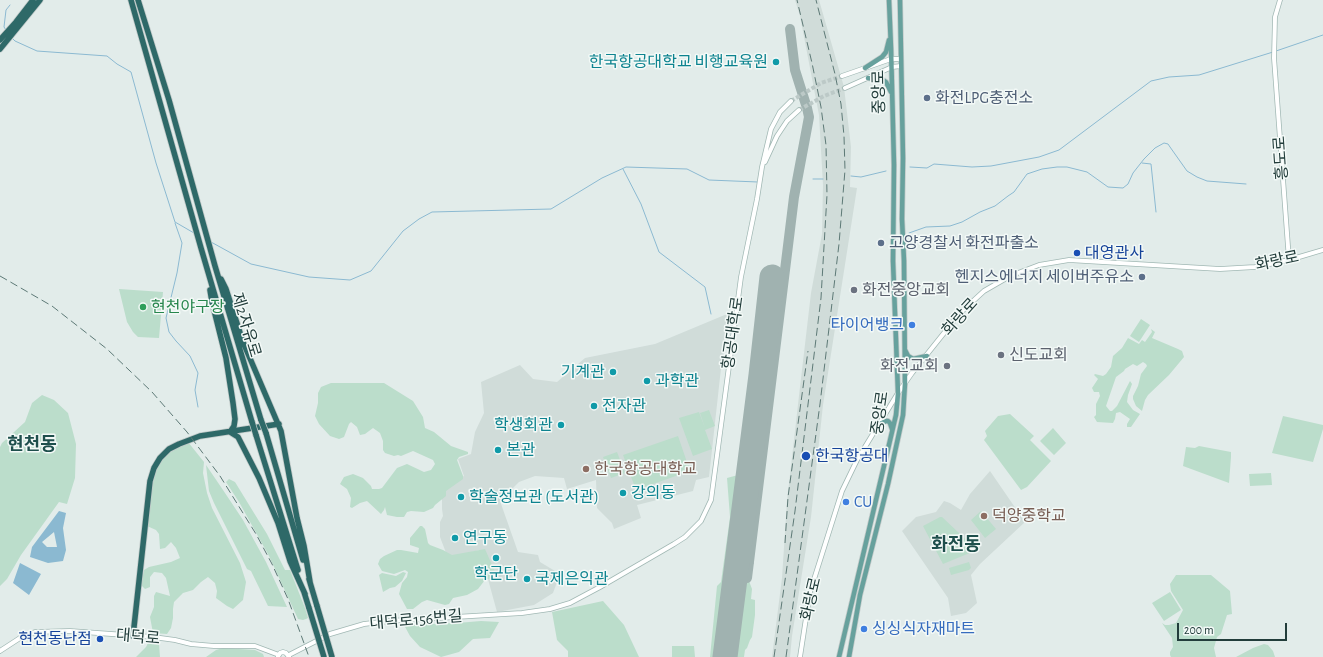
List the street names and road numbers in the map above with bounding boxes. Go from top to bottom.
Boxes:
street label: 중앙로 [869,70,889,114]
street label: 흥도로 [1270,135,1292,181]
street label: 화랑로 [1253,247,1301,275]
street label: 제2자유로 [227,291,265,359]
street label: 화랑로 [938,294,982,340]
street label: 항공대학로 [718,295,748,371]
street label: 중앙로 [867,390,893,436]
street label: 화랑로 [797,575,825,623]
street label: 대덕로156번길 [369,606,463,634]
street label: 대덕로 [115,626,161,648]

